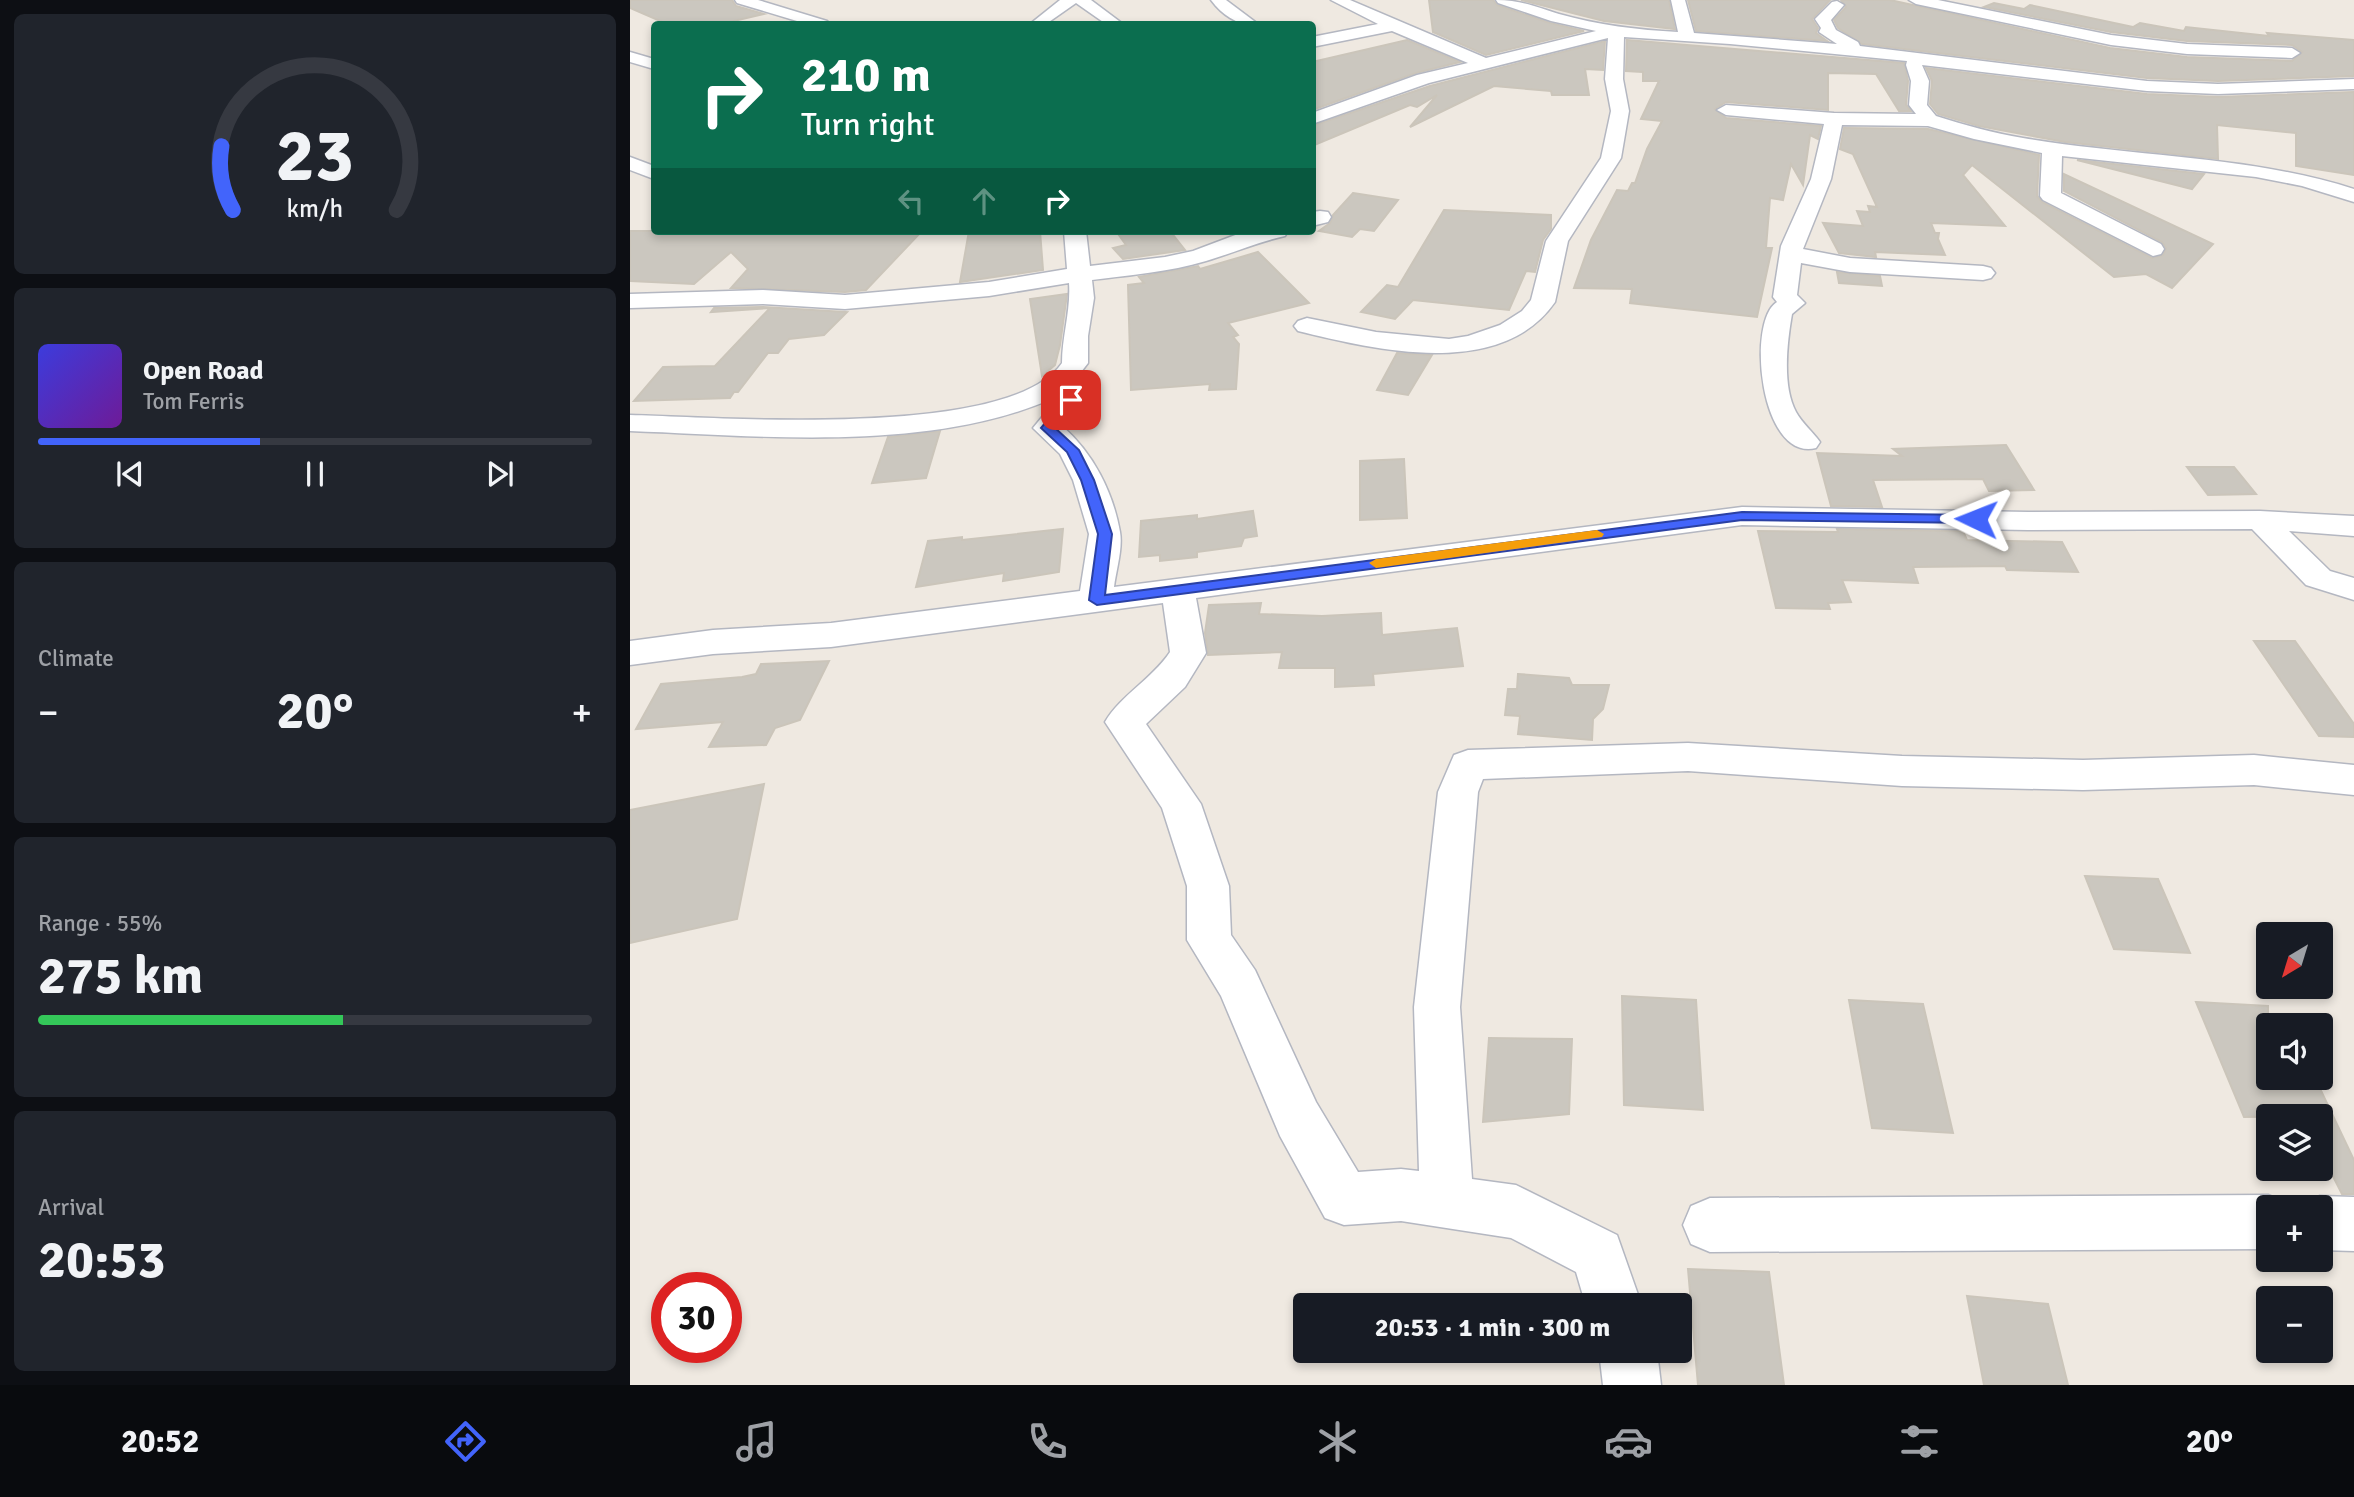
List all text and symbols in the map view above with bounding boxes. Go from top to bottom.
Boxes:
text: 210 m [801,45,931,105]
icon: right [686,49,777,140]
text: Turn right [801,105,934,144]
text: 23 [276,112,354,201]
icon: left [892,182,930,220]
icon: ahead [965,182,1003,220]
icon: right [1038,182,1076,220]
text: km/h [287,193,343,224]
text: Open Road [143,355,264,387]
pin [1041,370,1101,430]
icon: arrive [1052,381,1090,419]
text: Tom Ferris [143,387,244,416]
icon: previous [111,455,149,493]
icon: pause [296,455,334,493]
icon: next [481,455,519,493]
position arrow [1939,482,2013,556]
text: Climate [38,644,114,673]
text: 20° [277,679,353,743]
text: − [38,689,59,736]
text: + [571,689,592,736]
text: Range · 55% [38,909,162,938]
north arrow [2256,922,2333,999]
map controls [2256,922,2333,1363]
text: 275 km [38,944,203,1008]
button: sound [2256,1013,2333,1090]
button: layers [2256,1104,2333,1181]
text: Arrival [38,1193,104,1222]
button: + [2256,1195,2333,1272]
text: 20:53 [38,1228,166,1292]
speed limit sign: 30 [651,1272,742,1363]
button: − [2256,1286,2333,1363]
text: 20:53 · 1 min · 300 m [1375,1312,1610,1344]
icon: directions [441,1417,490,1466]
icon: music [732,1417,781,1466]
icon: phone [1023,1417,1072,1466]
icon: climate [1313,1417,1362,1466]
icon: car [1604,1417,1653,1466]
icon: filters [1895,1417,1944,1466]
text: 20:52 [121,1422,199,1461]
text: 20° [2186,1422,2233,1461]

